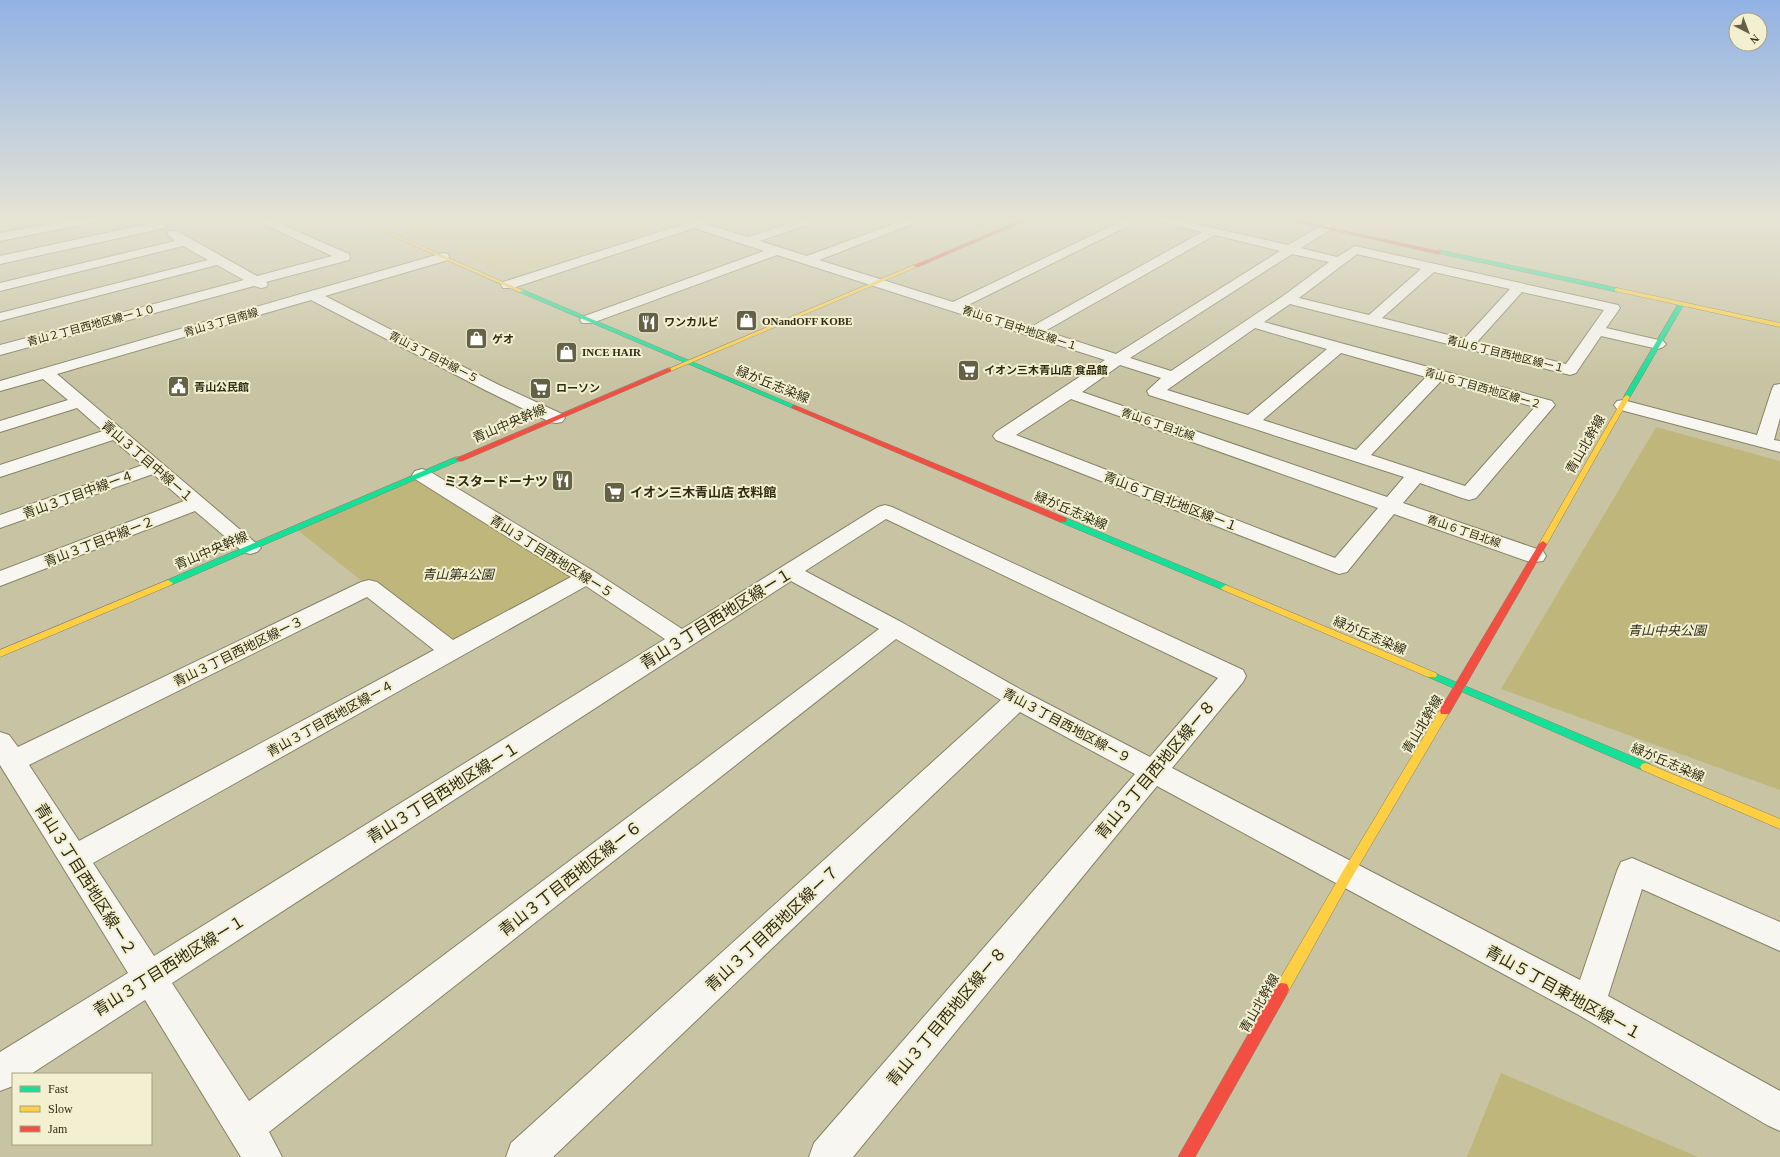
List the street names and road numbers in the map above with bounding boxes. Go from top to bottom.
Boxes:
street label: 青山２丁目西地区線ー１０ [26,302,156,348]
street label: 青山６丁目中地区線ー１ [961,304,1079,352]
street label: 青山３丁目南線 [182,306,260,338]
street label: 青山３丁目中線ー５ [387,329,481,385]
street label: 青山６丁目西地区線ー１ [1446,334,1566,374]
street label: 緑が丘志染線 [734,363,812,406]
street label: 青山６丁目西地区線ー２ [1423,366,1543,410]
street label: 青山中央幹線 [470,401,548,446]
street label: 青山６丁目北線 [1120,406,1196,442]
street label: 青山北幹線 [1563,412,1608,476]
street label: 青山３丁目中線ー１ [99,417,197,505]
street label: 青山３丁目中線ー４ [21,467,136,522]
street label: 青山６丁目北地区線ー１ [1101,469,1240,534]
street label: 緑が丘志染線 [1032,488,1110,533]
street label: 青山３丁目西地区線ー５ [487,512,616,601]
street label: 青山３丁目中線ー２ [42,513,156,569]
street label: 青山６丁目北線 [1426,513,1502,549]
street label: 青山中央幹線 [172,528,250,573]
street label: 青山３丁目西地区線ー１ [637,565,795,672]
street label: 青山３丁目西地区線ー３ [171,613,306,690]
street label: 緑が丘志染線 [1331,613,1409,658]
street label: 青山３丁目西地区線ー４ [264,677,396,760]
street label: 青山３丁目西地区線ー９ [1000,685,1133,766]
street label: 青山北幹線 [1399,693,1446,756]
street label: 青山３丁目西地区線ー８ [1092,696,1218,842]
street label: 青山３丁目西地区線ー１ [364,739,522,846]
street label: 緑が丘志染線 [1629,740,1707,785]
street label: 青山３丁目西地区線ー２ [32,800,139,958]
street label: 青山３丁目西地区線ー６ [496,818,645,939]
street label: 青山３丁目西地区線ー７ [702,862,843,995]
street label: 青山３丁目西地区線ー１ [90,912,248,1019]
street label: 青山５丁目東地区線ー１ [1483,942,1645,1043]
street label: 青山３丁目西地区線ー８ [883,943,1009,1089]
street label: 青山北幹線 [1237,971,1282,1035]

